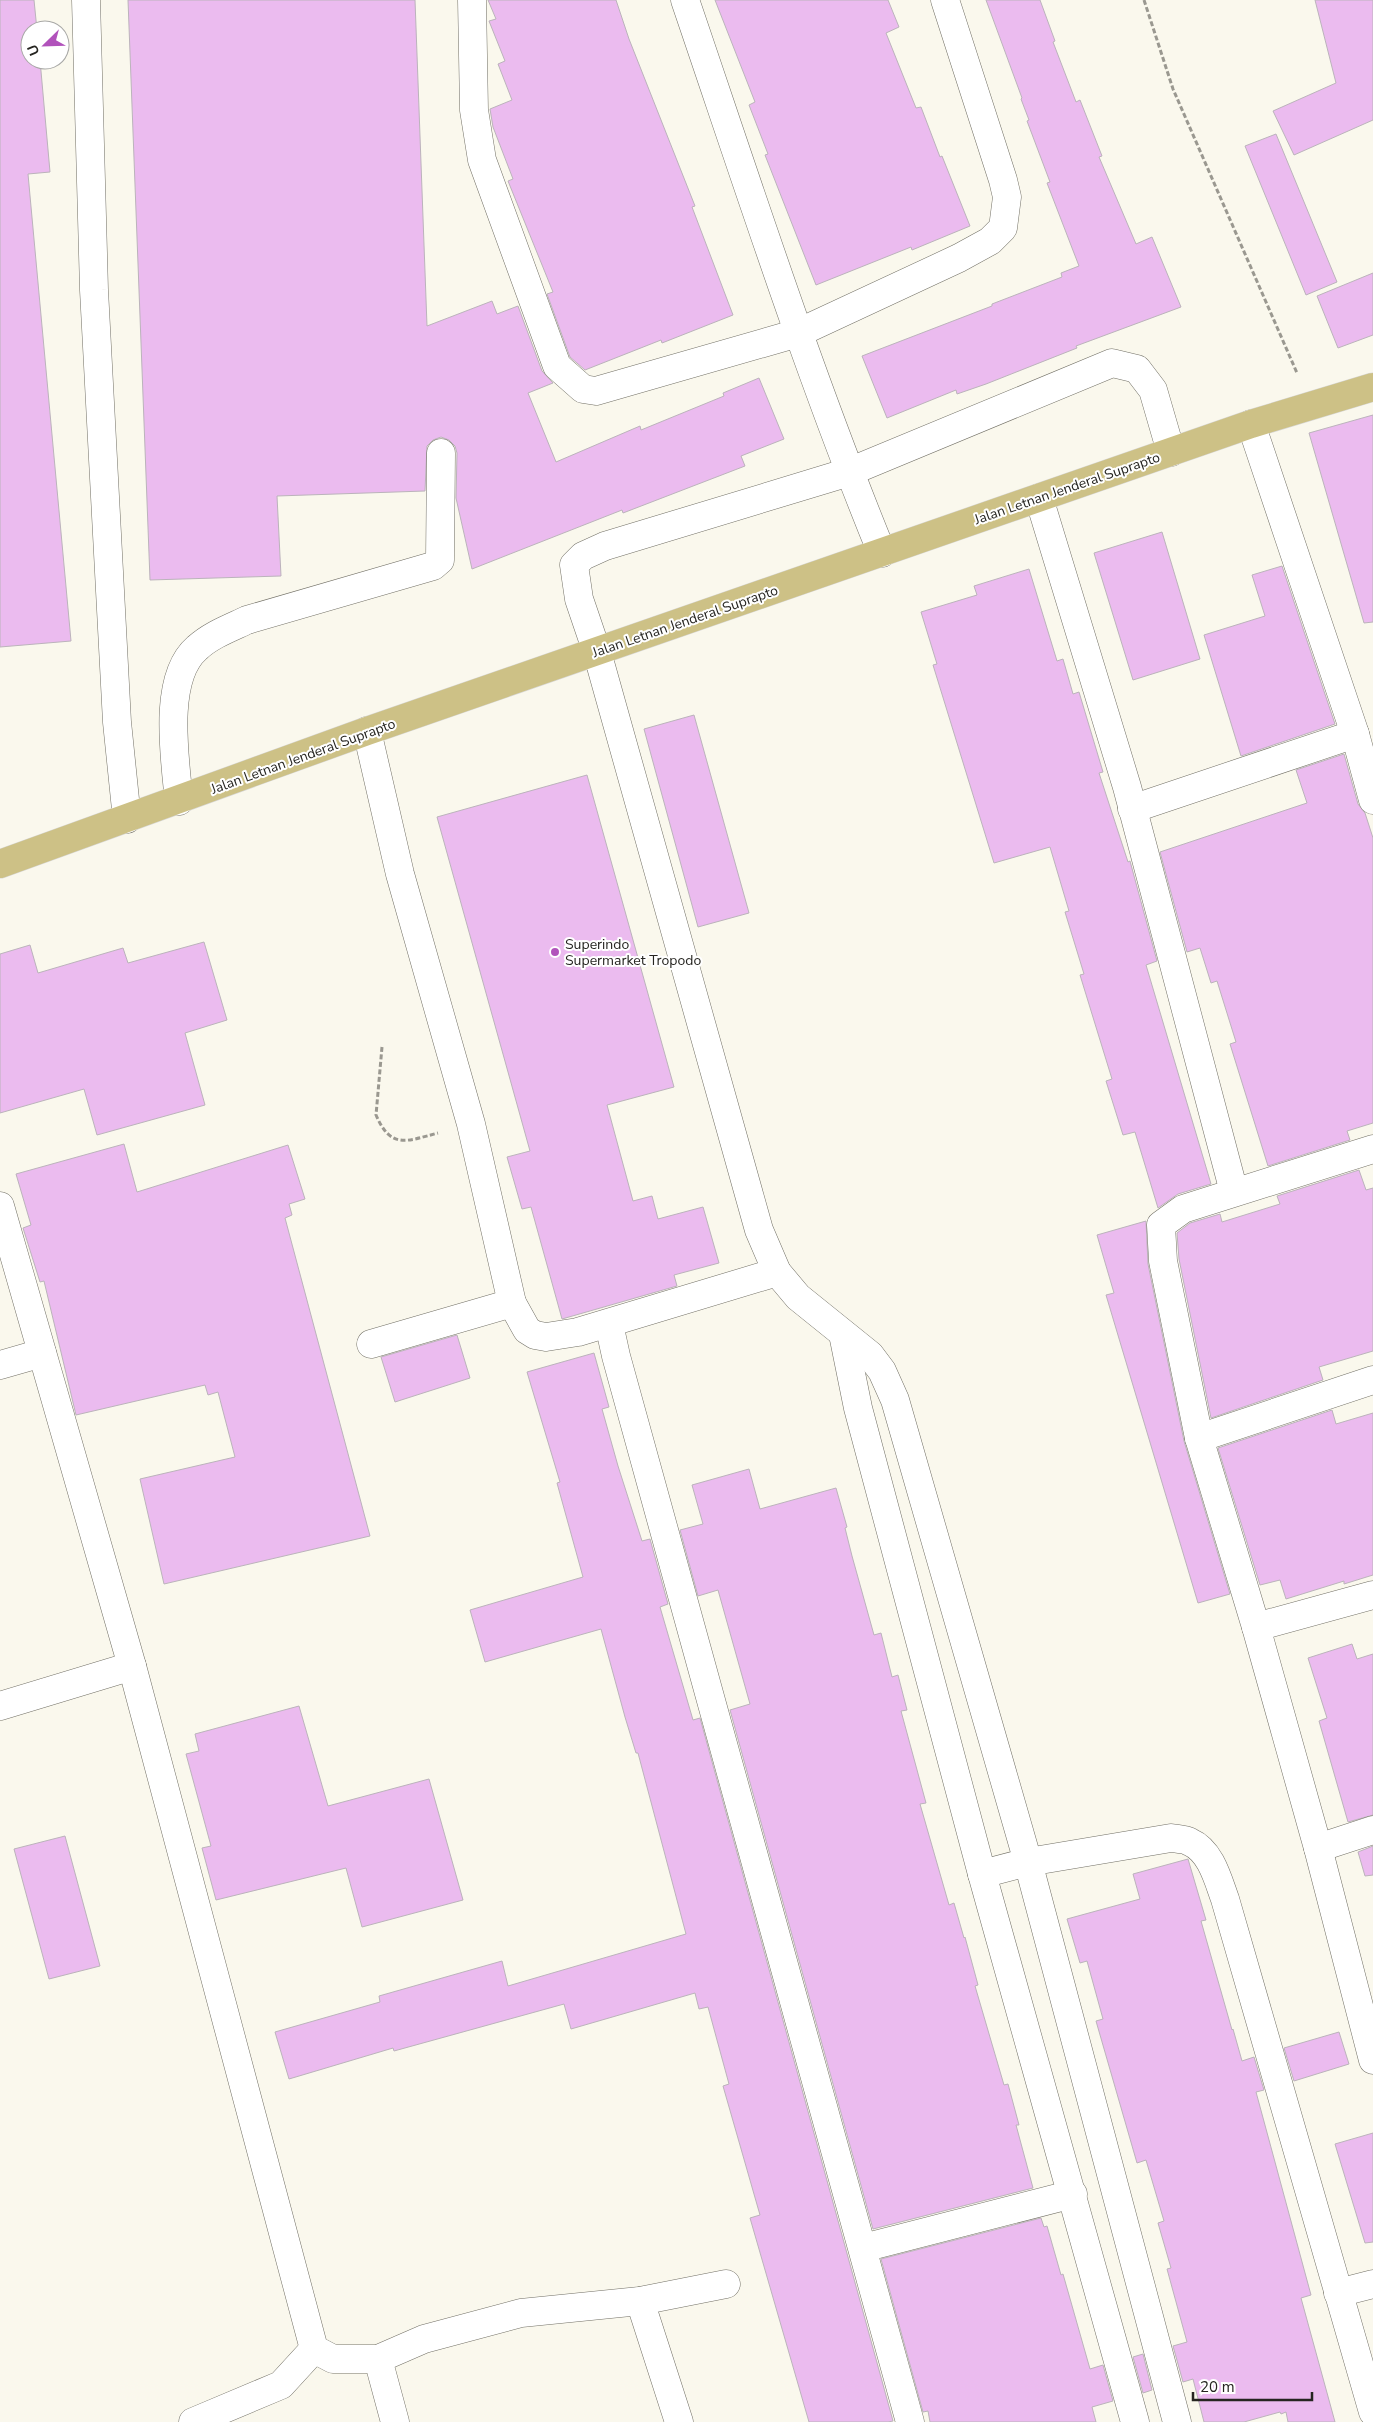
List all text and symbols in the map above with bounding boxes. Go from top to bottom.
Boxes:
north arrow [20,20,70,70]
text: U [23,41,44,58]
street label: Jalan Letnan Jenderal Suprapto [971,448,1163,530]
street label: Jalan Letnan Jenderal Suprapto [589,581,781,663]
street label: Jalan Letnan Jenderal Suprapto [207,714,398,799]
place label: Superindo Supermarket Tropodo [565,935,701,970]
marker: Superindo Supermarket Tropodo [549,946,561,958]
scale bar [1193,2370,1312,2402]
text: 20 m [1200,2377,1235,2397]

